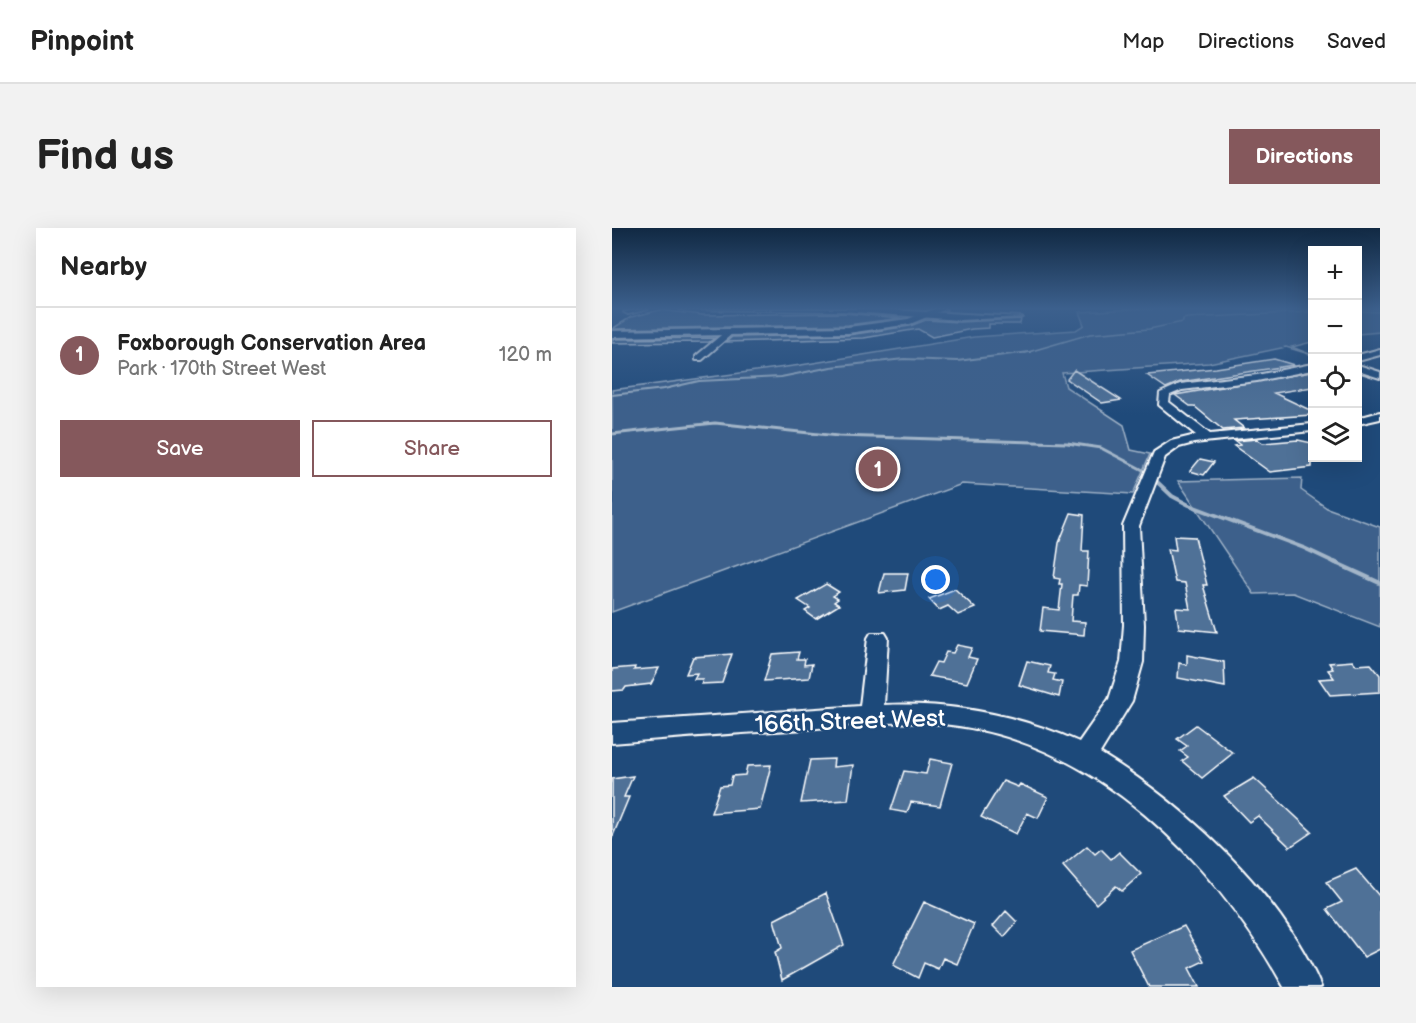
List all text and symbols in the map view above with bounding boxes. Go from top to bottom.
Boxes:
text: Pinpoint [30,25,134,58]
text: Map [1122,29,1165,54]
text: Directions [1198,29,1294,54]
text: Saved [1327,29,1386,54]
button: Directions [1229,129,1380,184]
text: Find us [36,131,174,182]
map controls [1308,246,1362,462]
button: + [1308,246,1362,300]
text: Nearby [60,252,147,283]
button: − [1308,300,1362,354]
text: Foxborough Conservation Area [117,330,426,357]
text: 1 [75,343,84,367]
text: 120 m [499,343,552,367]
button: locate [1308,354,1362,408]
text: Park · 170th Street West [117,357,326,381]
button: layers [1308,408,1362,462]
button: Save [60,420,300,477]
button: Share [312,420,552,477]
pin: 1 [858,446,898,492]
your location [921,565,950,594]
street label: 166th Street West [754,704,946,739]

